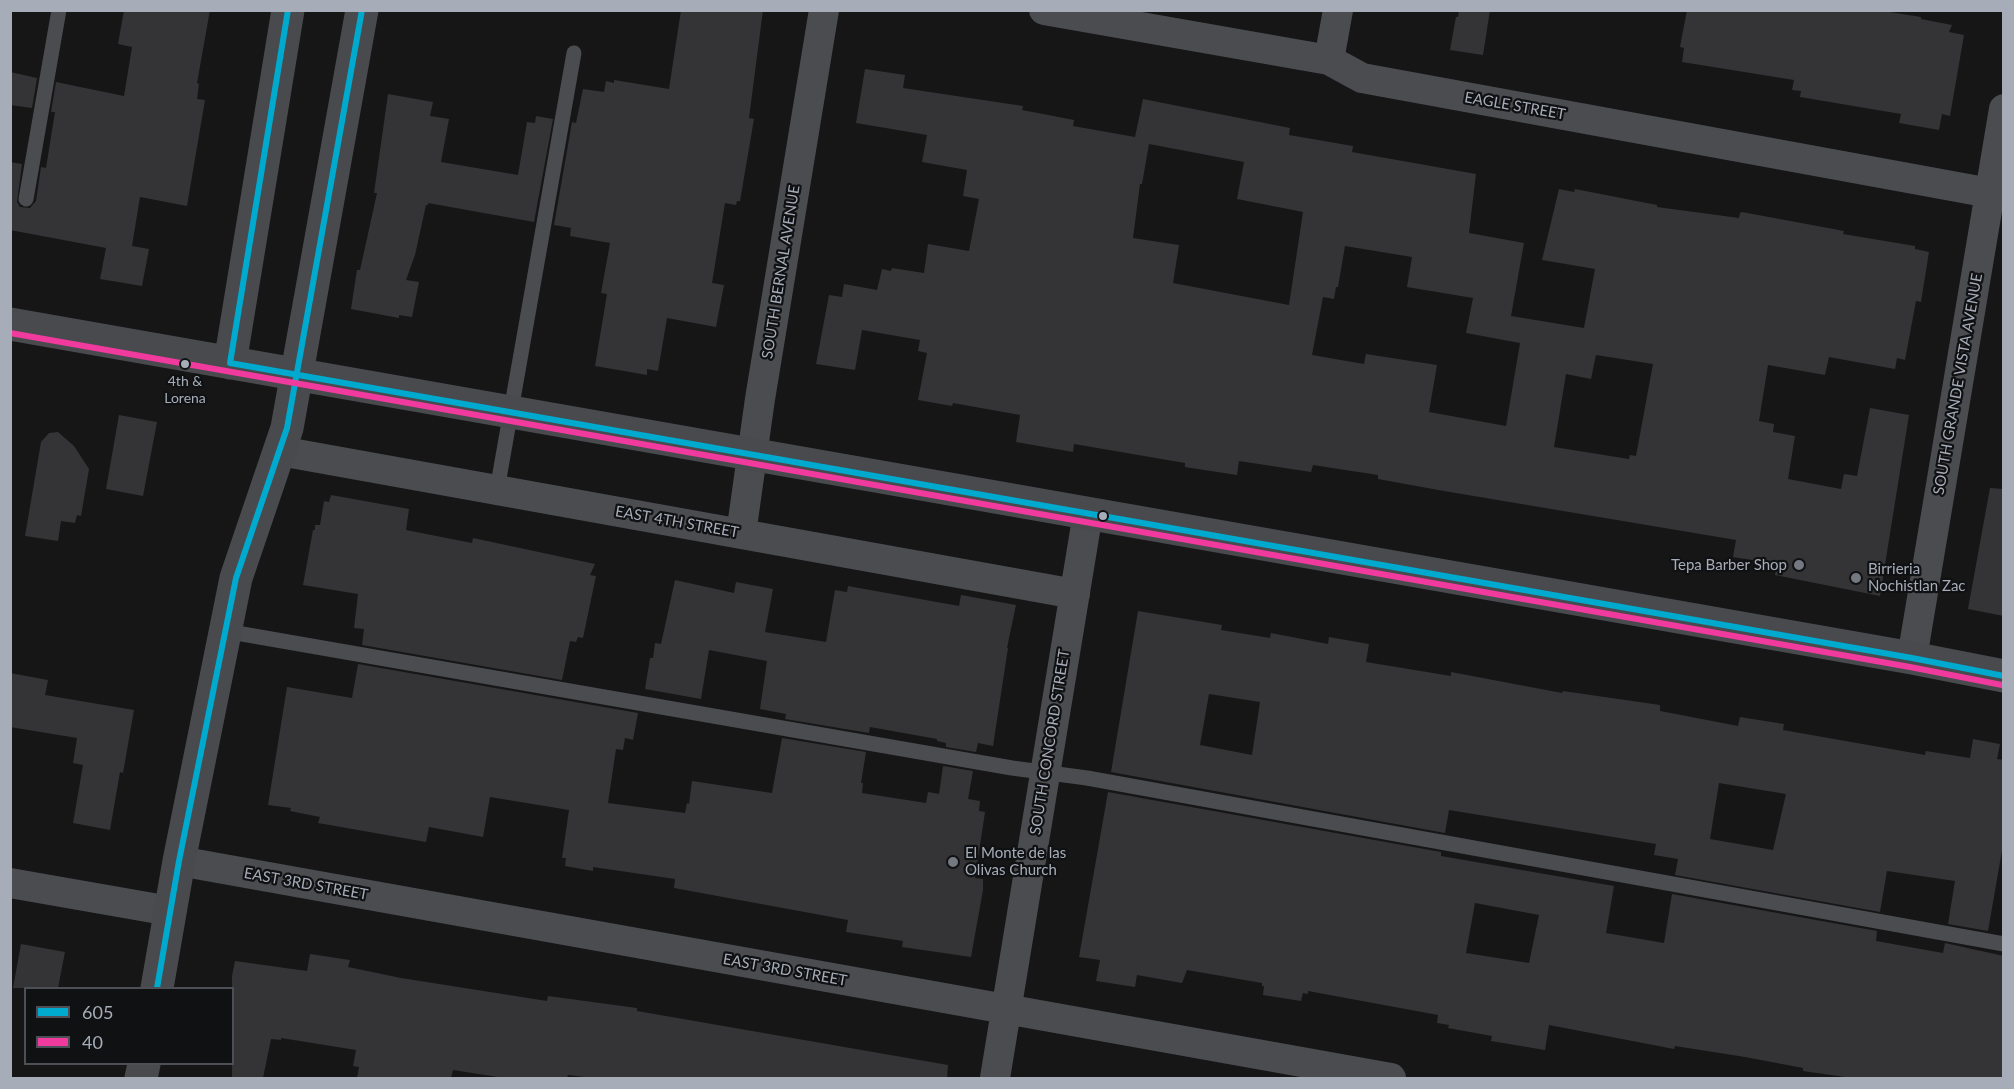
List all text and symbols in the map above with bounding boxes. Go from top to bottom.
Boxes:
street label: EAGLE STREET [1463,88,1567,124]
street label: SOUTH BERNAL AVENUE [758,184,804,360]
street label: SOUTH GRANDE VISTA AVENUE [1930,272,1986,496]
marker: 4th & Lorena [179,358,191,370]
place label: 4th & Lorena [164,373,206,406]
street label: EAST 4TH STREET [614,502,740,542]
unlabelled marker [1097,510,1109,522]
place label: Tepa Barber Shop [1671,556,1787,574]
marker: Tepa Barber Shop [1792,558,1806,572]
place label: Birrieria Nochistlan Zac [1868,560,1966,595]
marker: Birrieria Nochistlan Zac [1849,571,1863,585]
street label: SOUTH CONCORD STREET [1026,648,1074,836]
place label: El Monte de las Olivas Church [965,844,1066,879]
marker: El Monte de las Olivas Church [946,855,960,869]
street label: EAST 3RD STREET [243,864,369,904]
street label: EAST 3RD STREET [722,950,848,990]
legend [24,987,234,1065]
text: 605 [82,1001,113,1023]
text: 40 [82,1031,103,1053]

